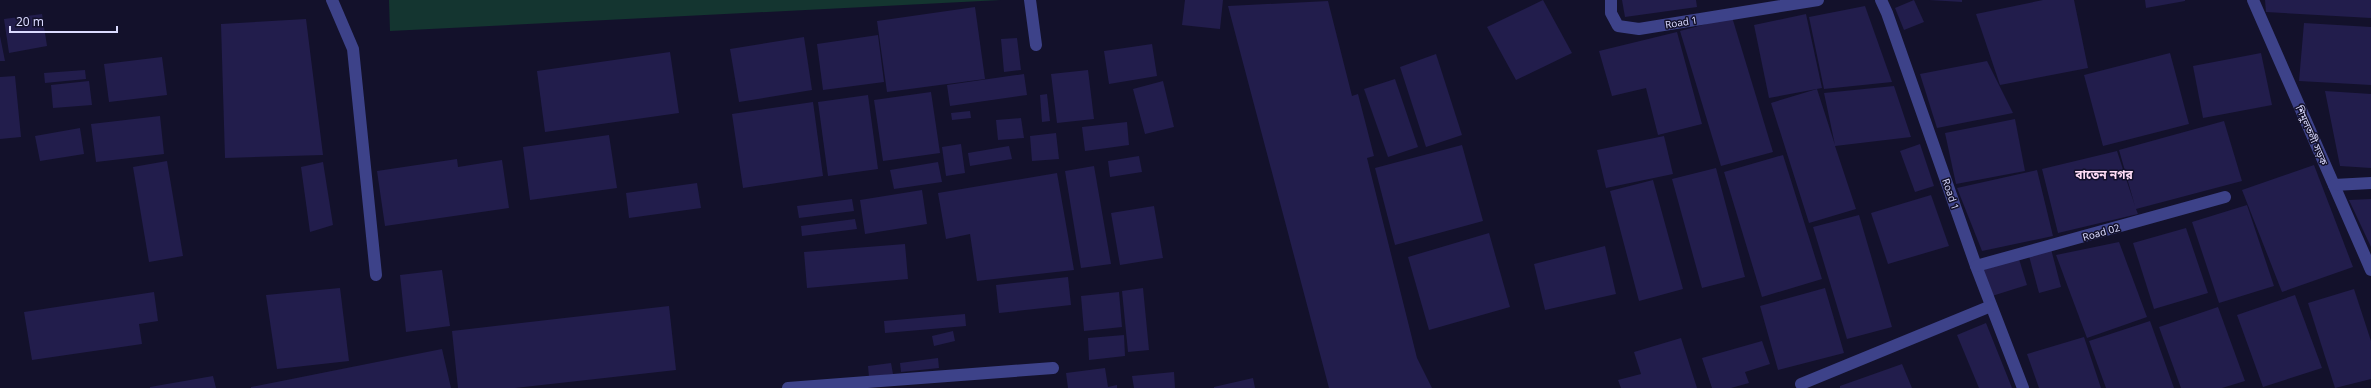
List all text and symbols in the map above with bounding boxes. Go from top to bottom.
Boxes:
scale bar [10,8,117,34]
text: 20 m [16,13,44,30]
street label: Road 1 [1664,13,1698,31]
street label: শিমুলতলী সড়ক [2292,102,2332,168]
district label: বাতেন নগর [2074,166,2133,183]
street label: Road 1 [1939,176,1963,212]
street label: Road 02 [2081,220,2121,244]

